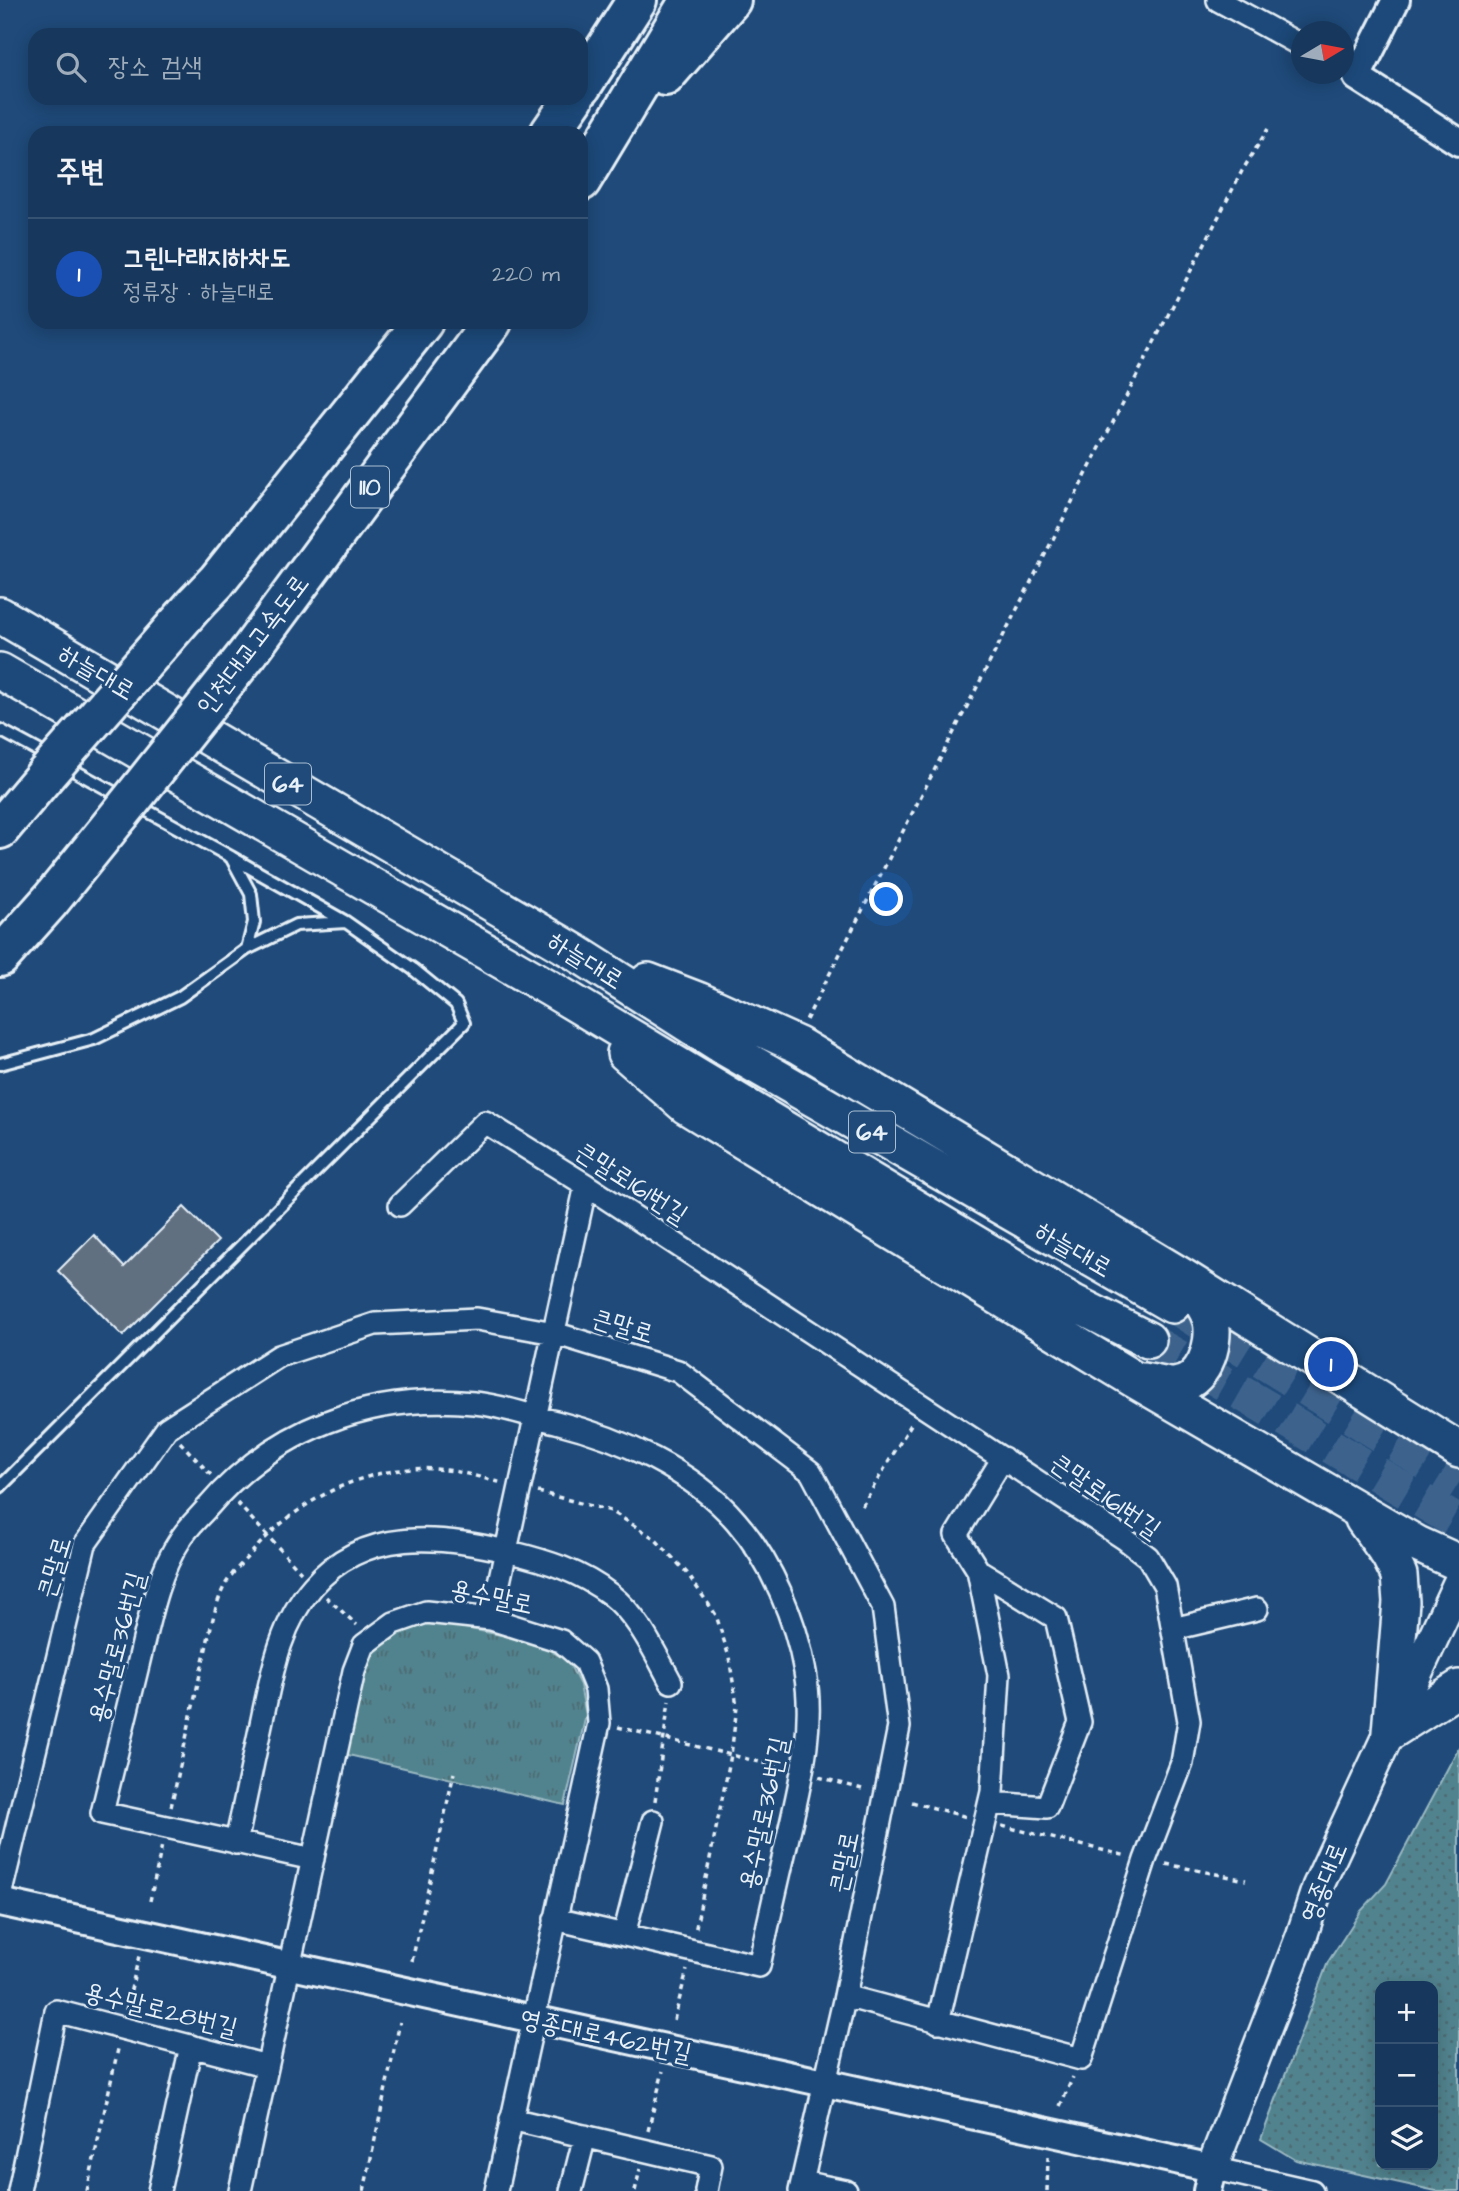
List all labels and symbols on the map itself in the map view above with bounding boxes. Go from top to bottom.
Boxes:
north arrow [1291,21,1354,84]
road number: 110 [351,466,389,508]
street label: 인천대교고속도로 [188,567,318,722]
street label: 하늘대로 [51,636,142,709]
road number: 64 [265,764,311,804]
your location [869,882,903,916]
street label: 하늘대로 [540,923,630,998]
road number: 64 [849,1112,895,1152]
street label: 큰말로161번길 [568,1133,695,1233]
street label: 하늘대로 [1028,1213,1119,1286]
street label: 큰말로 [587,1300,658,1352]
pin: 1 [1308,1338,1354,1390]
street label: 큰말로161번길 [1043,1444,1168,1547]
street label: 큰말로 [28,1532,80,1603]
street label: 용수말로36번길 [80,1568,154,1727]
street label: 용수말로 [447,1571,536,1623]
street label: 용수말로36번길 [730,1734,798,1893]
street label: 큰말로 [820,1828,868,1897]
street label: 영종대로 [1292,1837,1356,1928]
street label: 용수말로28번길 [80,1973,241,2046]
street label: 영종대로462번길 [517,2000,695,2072]

